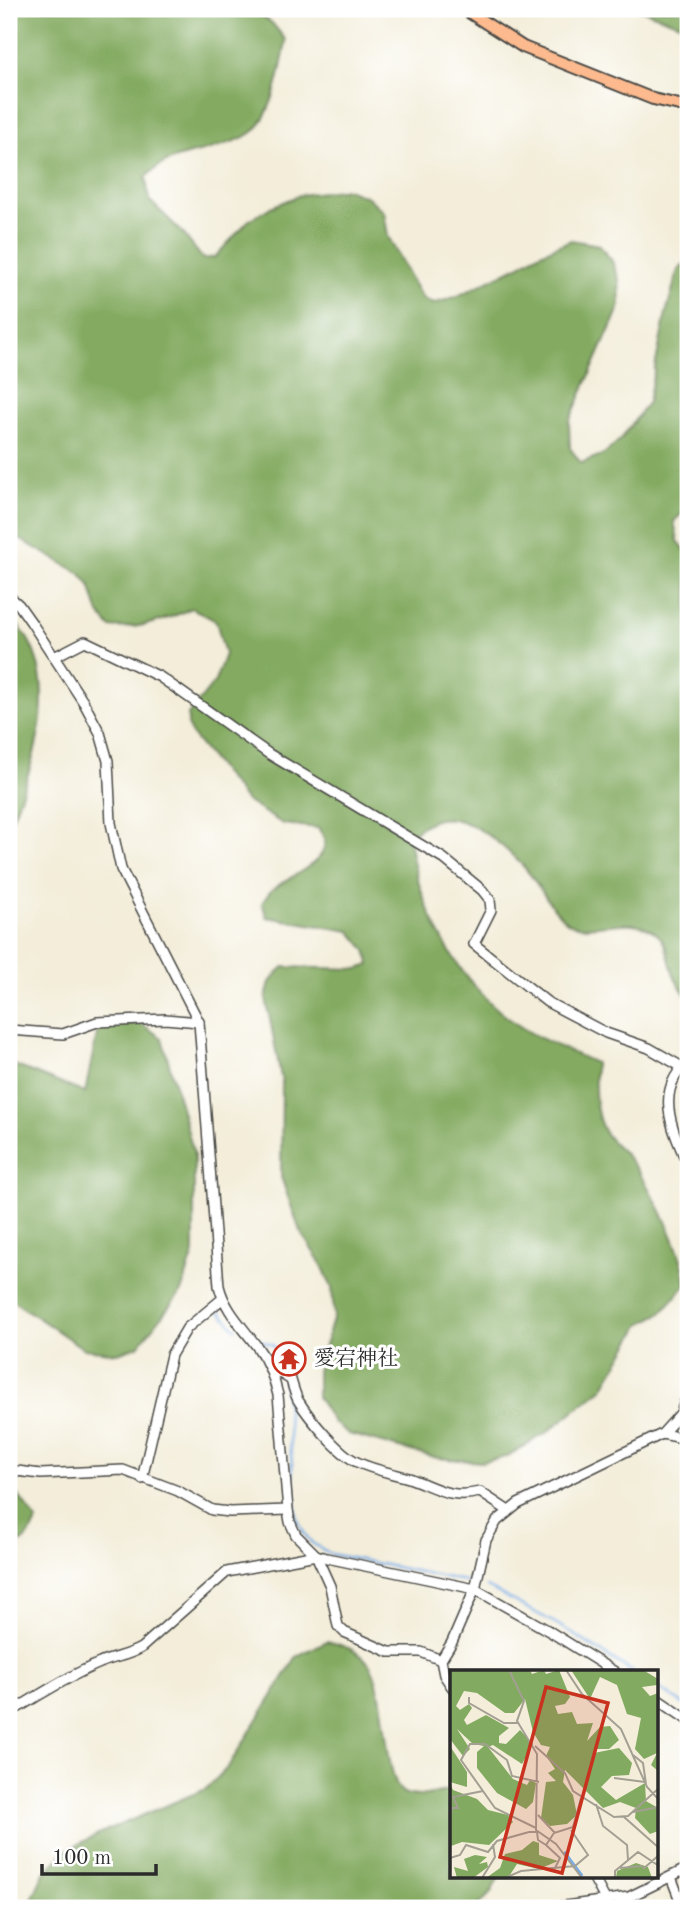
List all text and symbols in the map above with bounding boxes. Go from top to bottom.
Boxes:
temple icon: 愛宕神社 [270,1340,308,1378]
place label: 愛宕神社 [314,1347,398,1370]
inset map [450,1670,658,1878]
scale bar [42,1833,156,1877]
text: 100 m [52,1848,111,1869]

